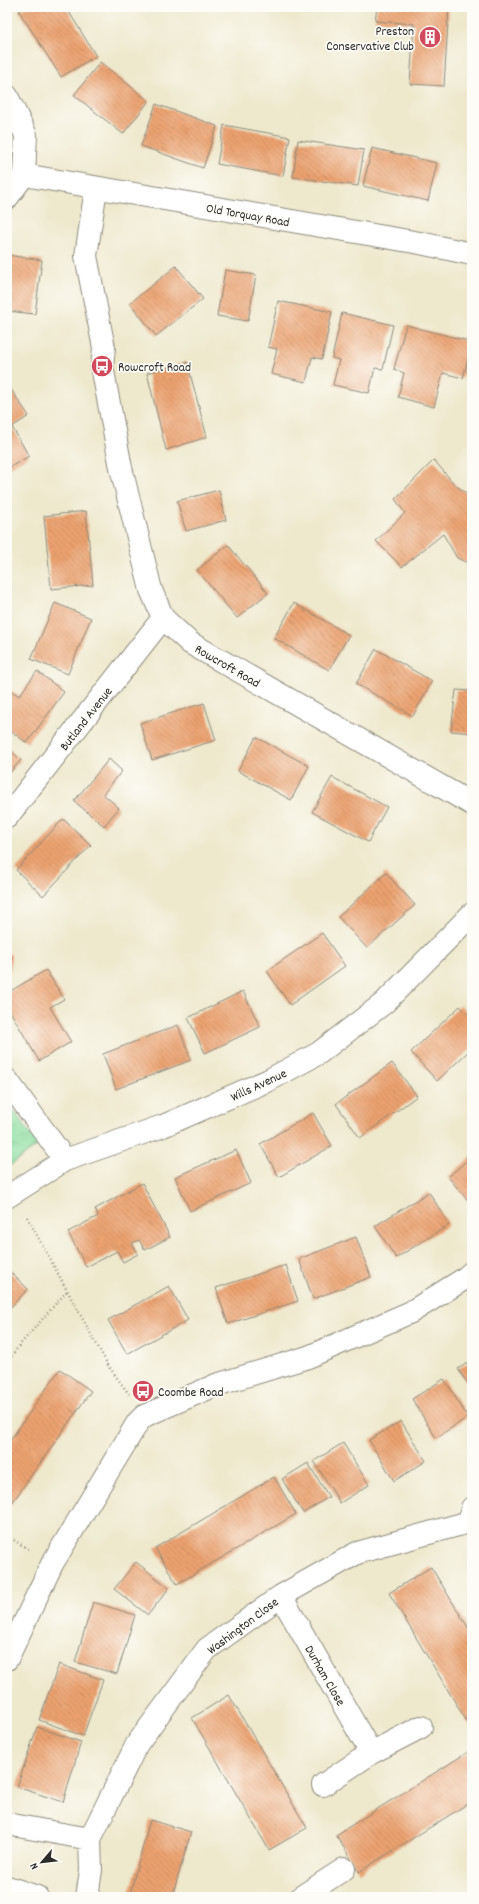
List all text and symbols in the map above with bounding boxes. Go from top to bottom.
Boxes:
place label: Preston Conservative Club [326,23,414,57]
building icon: Preston Conservative Club [417,24,443,50]
street label: Old Torquay Road [204,200,291,233]
bus stop icon: Rowcroft Road [89,353,115,379]
place label: Rowcroft Road [118,359,191,378]
street label: Rowcroft Road [190,641,263,694]
street label: Butland Avenue [56,683,118,755]
street label: Wills Avenue [228,1065,291,1108]
bus stop icon: Coombe Road [130,1378,156,1404]
place label: Coombe Road [158,1384,224,1403]
street label: Washington Close [204,1594,283,1660]
street label: Durham Close [299,1642,349,1711]
north arrow [22,1842,62,1882]
text: N [26,1859,43,1872]

